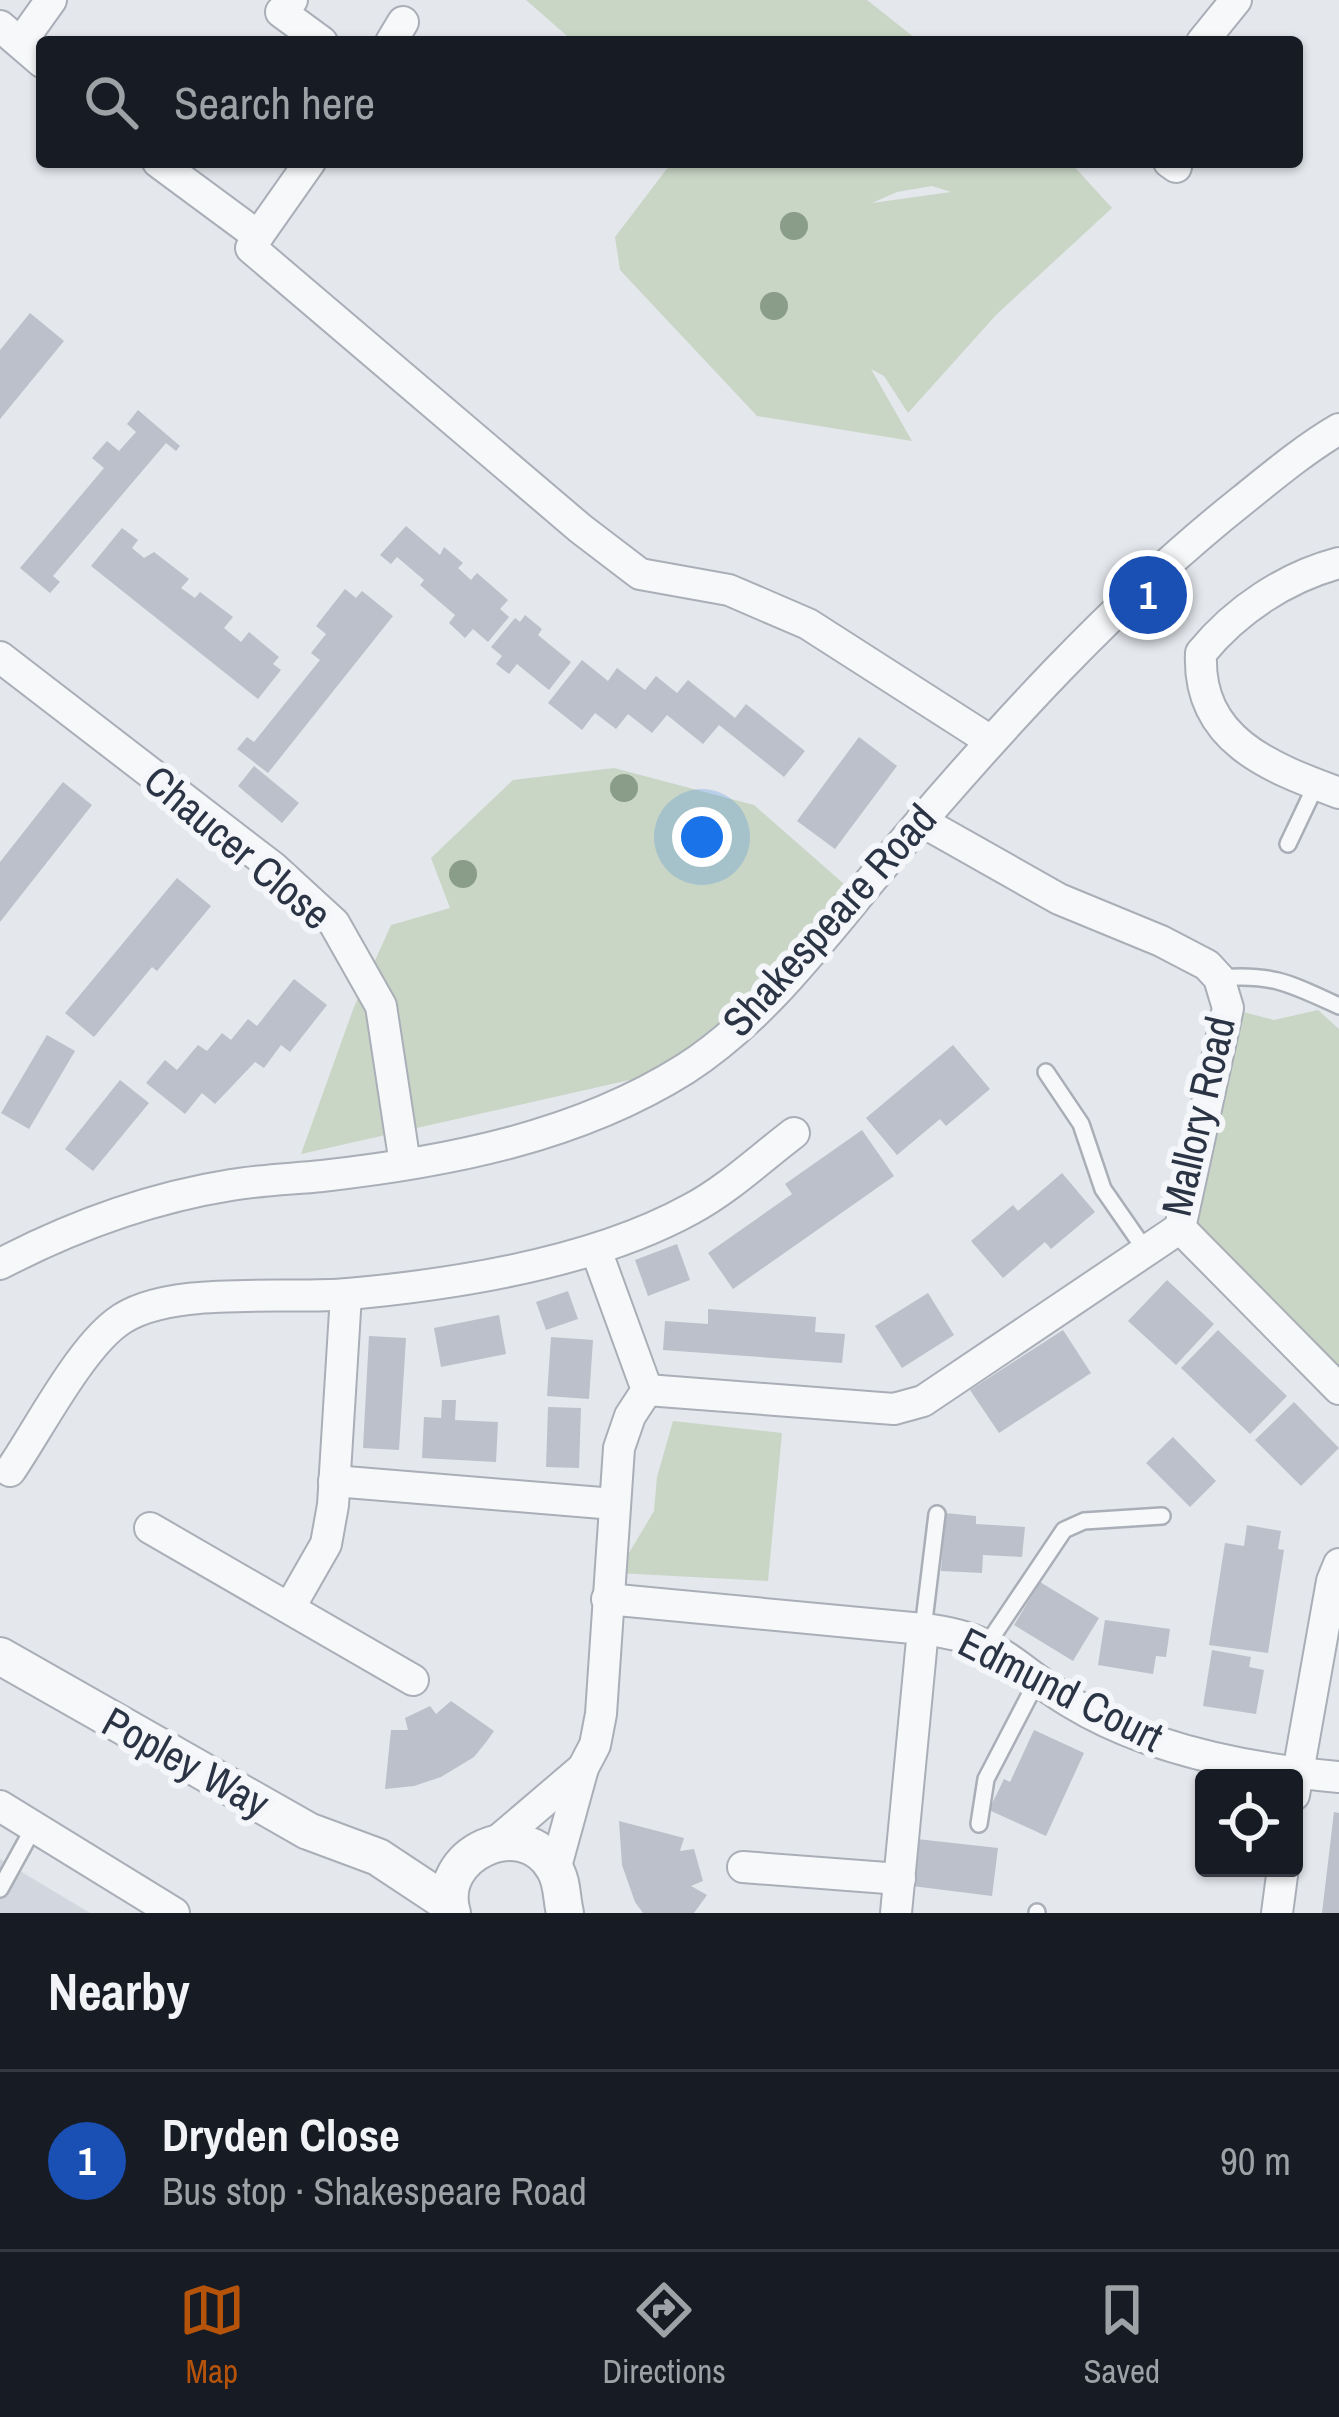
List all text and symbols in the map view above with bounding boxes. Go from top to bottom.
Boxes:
search box [36,36,1303,168]
icon: search [78,69,144,135]
text: Search here [174,72,375,133]
pin: 1 [1109,550,1187,640]
street label: Chaucer Close [133,752,343,942]
street label: Shakespeare Road [710,792,948,1048]
your location [672,807,732,867]
street label: Mallory Road [1148,1011,1248,1221]
street label: Edmund Court [949,1614,1173,1764]
street label: Popley Way [93,1693,279,1831]
map controls [1195,1769,1303,1877]
button: locate [1195,1769,1303,1877]
text: Nearby [48,1957,190,2026]
text: Dryden Close [162,2104,400,2165]
text: 1 [78,2135,96,2187]
text: 90 m [1220,2135,1291,2187]
text: Bus stop · Shakespeare Road [162,2165,587,2217]
tab: Map [179,2277,245,2393]
tab: Directions [602,2277,726,2393]
tab: Saved [1083,2277,1160,2393]

